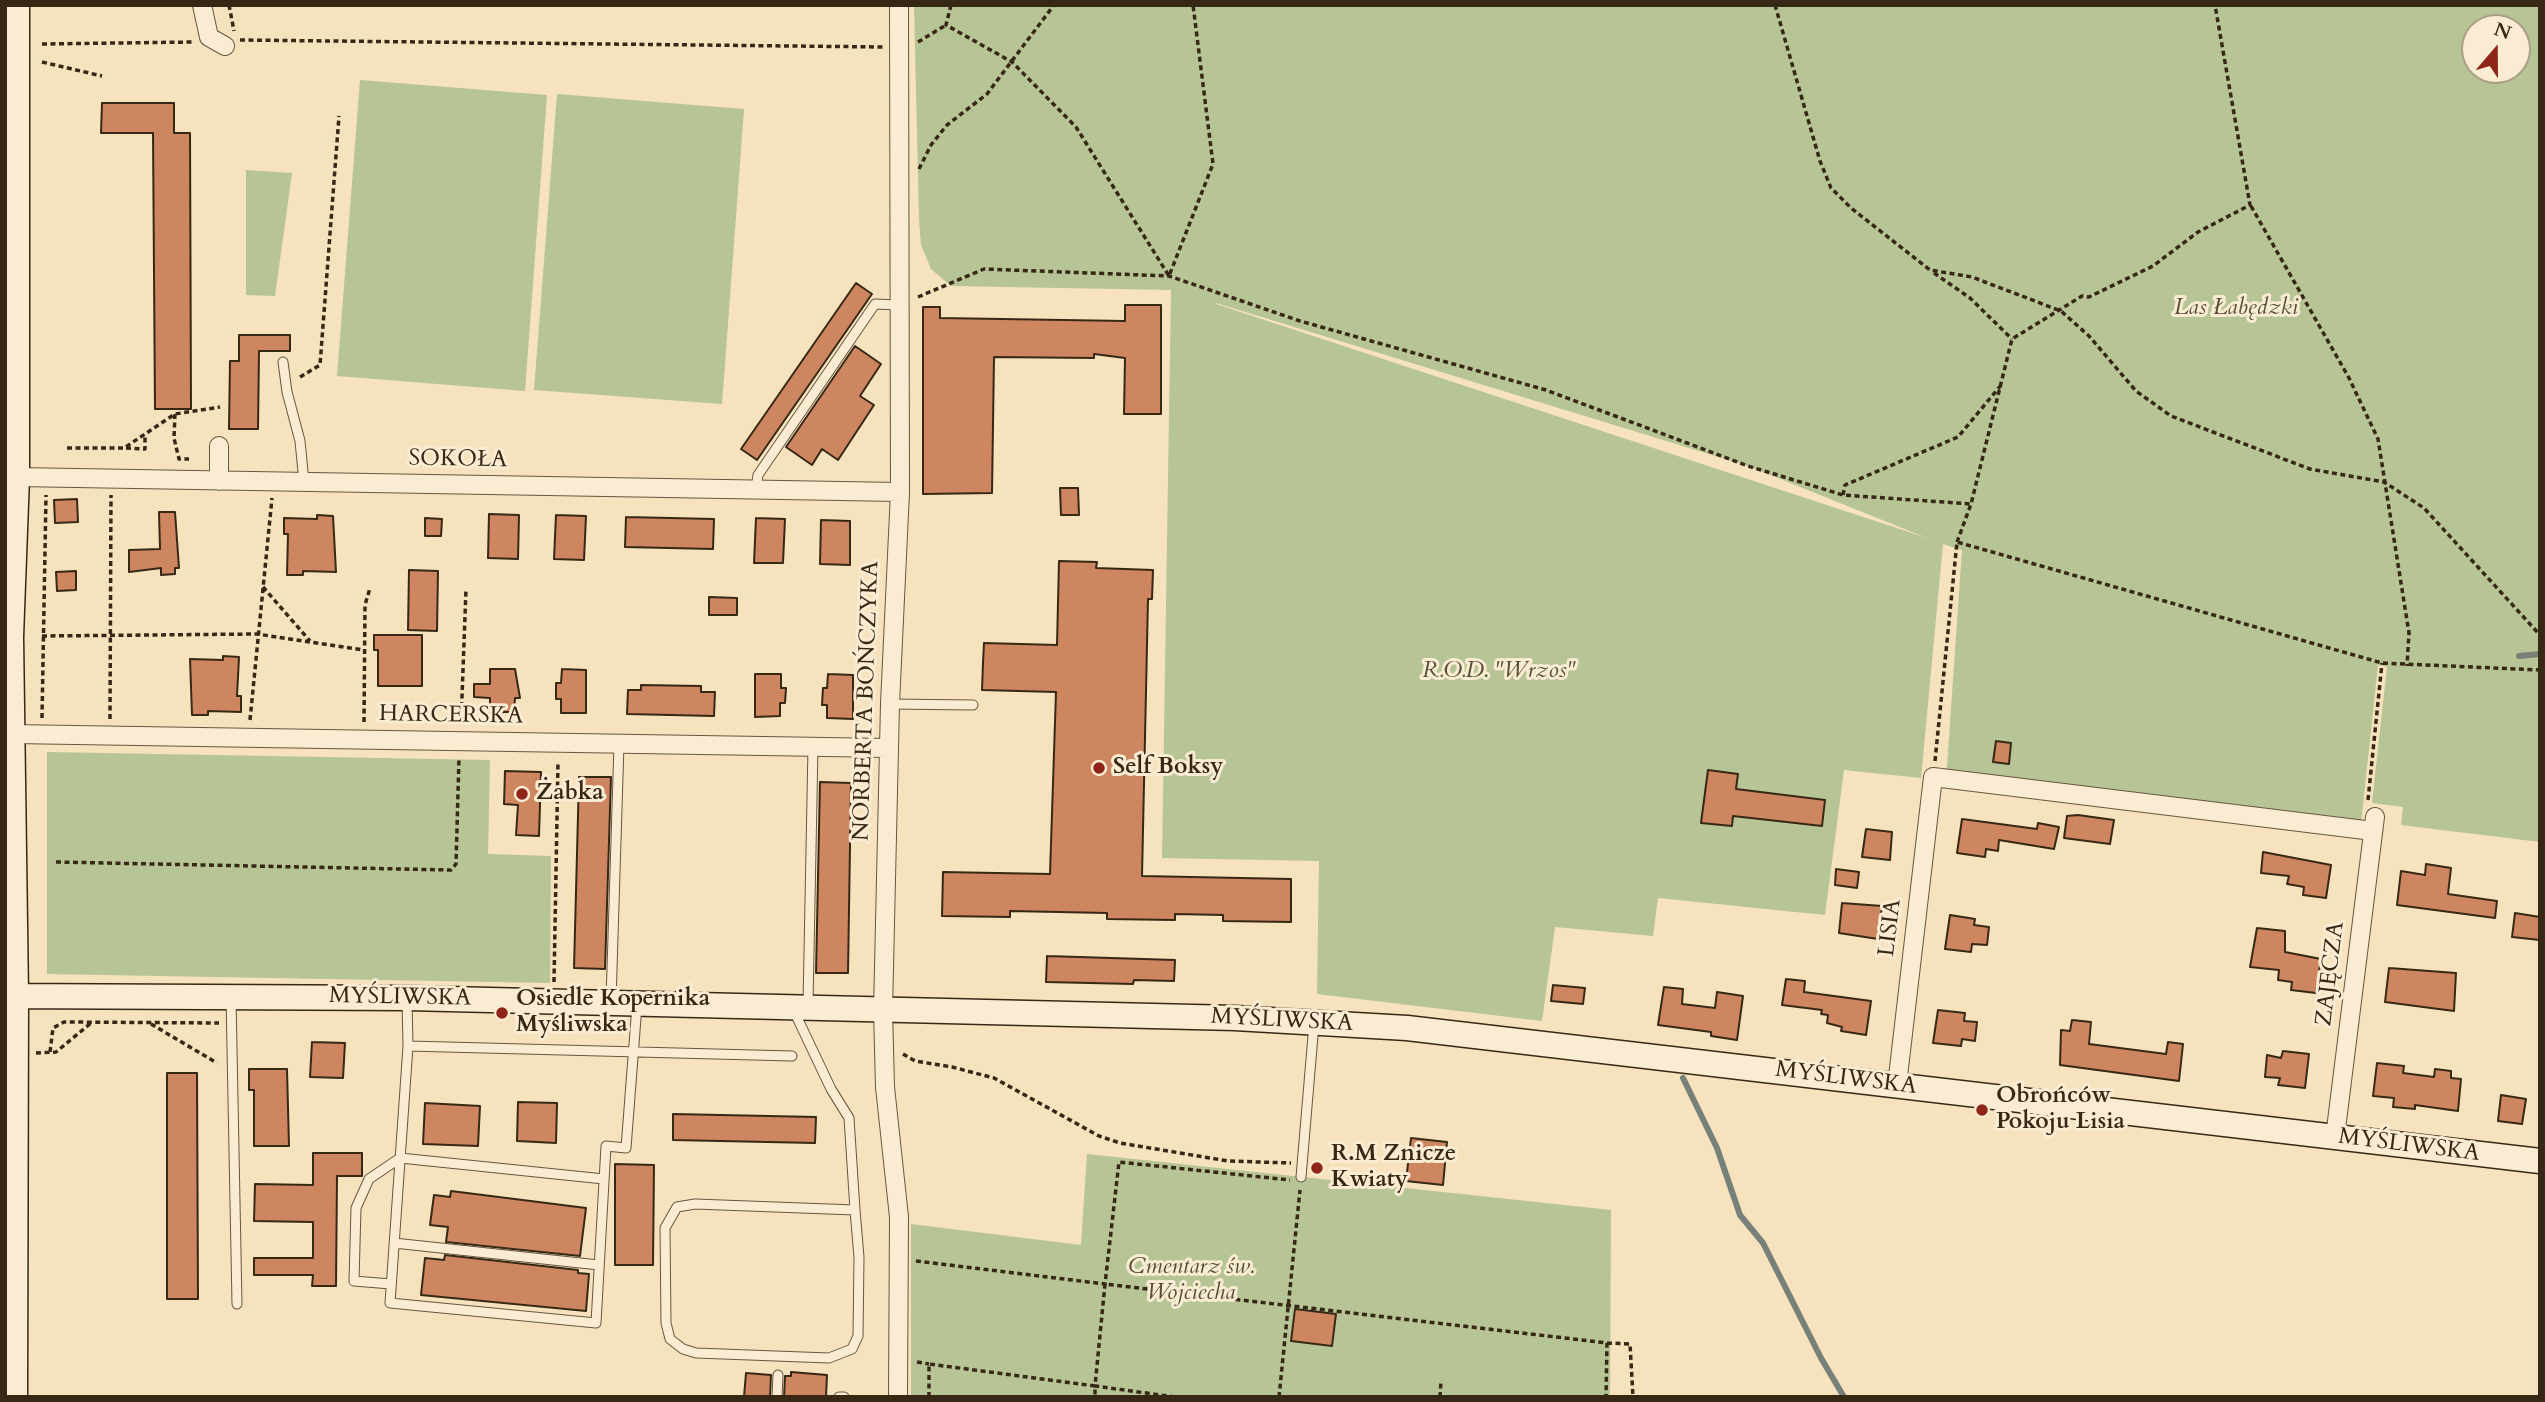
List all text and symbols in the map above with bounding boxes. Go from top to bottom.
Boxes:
north arrow [2461,14,2531,84]
text: N [2490,16,2515,46]
park label: Las Łabędzki [2174,295,2298,323]
street label: SOKOŁA [408,445,508,475]
street label: NORBERTA BOŃCZYKA [848,560,886,842]
park label: R.O.D. "Wrzos" [1422,658,1576,686]
street label: HARCERSKA [379,701,523,731]
place label: Self Boksy [1113,754,1223,782]
marker: Self Boksy [1091,760,1107,776]
place label: Żabka [536,780,604,808]
marker: Żabka [514,786,530,802]
street label: LISIA [1874,898,1908,958]
street label: ZAJĘCZA [2311,920,2351,1028]
street label: MYŚLIWSKA [329,983,471,1013]
place label: Osiedle Kopernika Myśliwska [516,986,710,1040]
street label: MYŚLIWSKA [1210,1003,1354,1039]
marker: Osiedle Kopernika Myśliwska [494,1005,510,1021]
street label: MYŚLIWSKA [1774,1057,1918,1101]
place label: Obrońców Pokoju Lisia [1996,1083,2125,1137]
marker: Obrońców Pokoju Lisia [1974,1102,1990,1118]
street label: MYŚLIWSKA [2337,1124,2481,1168]
place label: R.M Znicze Kwiaty [1331,1141,1456,1195]
marker: R.M Znicze Kwiaty [1309,1160,1325,1176]
park label: Cmentarz św. Wojciecha [1128,1254,1254,1308]

